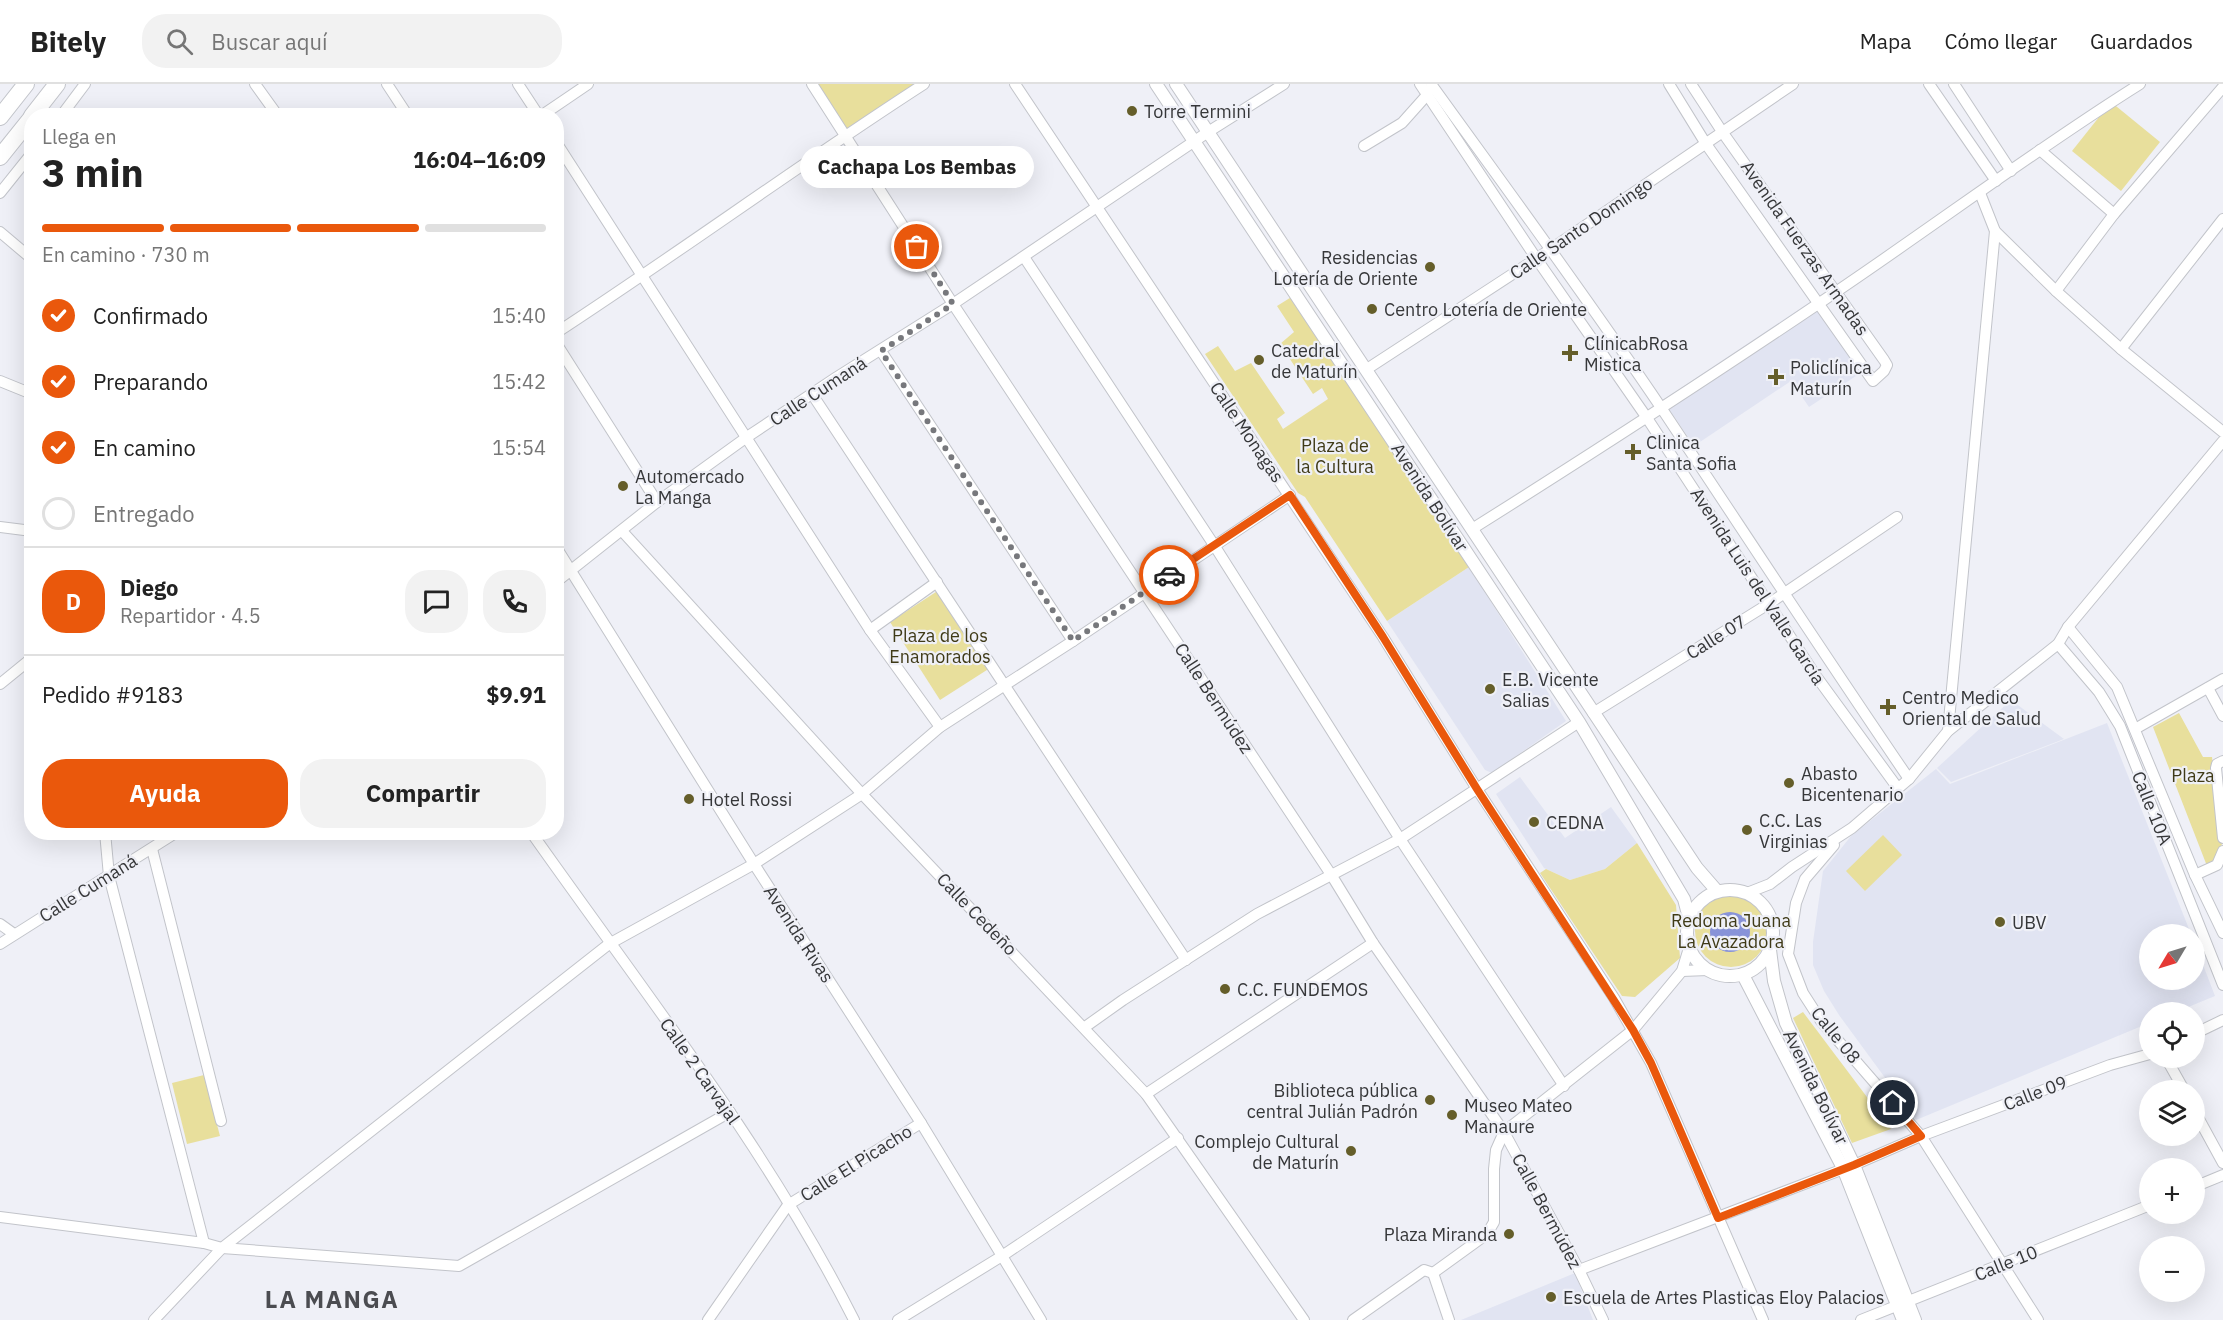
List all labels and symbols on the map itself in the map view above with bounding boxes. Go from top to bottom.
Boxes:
place label: Torre Termini [1144,100,1251,123]
marker: Torre Termini [1125,104,1139,118]
callout: Cachapa Los Bembas [800,145,1034,187]
street label: Avenida Fuerzas Armadas [1736,156,1874,340]
street label: Calle Santo Domingo [1505,172,1657,284]
pin [891,221,942,272]
place label: Residencias Lotería de Oriente [1273,246,1418,290]
marker: Residencias Lotería de Oriente [1423,260,1437,274]
place label: Centro Lotería de Oriente [1384,298,1587,321]
marker: Centro Lotería de Oriente [1365,302,1379,316]
place label: ClínicabRosa Mistica [1584,332,1688,376]
place label: Catedral de Maturín [1271,339,1358,383]
marker: ClínicabRosa Mistica [1561,344,1579,362]
street label: Calle Cumaná [765,351,871,431]
marker: Catedral de Maturín [1252,353,1266,367]
place label: Policlínica Maturín [1790,356,1872,400]
marker: Policlínica Maturín [1767,368,1785,386]
street label: Calle Monagas [1205,377,1289,487]
place label: Clinica Santa Sofia [1646,431,1737,475]
park label: Plaza de la Cultura [1296,434,1374,478]
street label: Avenida Bolívar [1386,438,1474,556]
marker: Clinica Santa Sofia [1624,443,1642,461]
place label: Automercado La Manga [635,465,744,509]
marker: Automercado La Manga [616,479,630,493]
street label: Avenida Luis del Valle García [1686,483,1831,689]
courier [1139,545,1199,605]
street label: Calle 07 [1682,610,1750,664]
park label: Plaza de los Enamorados [889,624,991,668]
street label: Calle Bermúdez [1170,638,1258,758]
place label: E.B. Vicente Salias [1502,668,1599,712]
marker: E.B. Vicente Salias [1483,682,1497,696]
place label: Centro Medico Oriental de Salud [1902,686,2041,730]
marker: Centro Medico Oriental de Salud [1879,698,1897,716]
place label: Abasto Bicentenario [1801,762,1903,806]
park label: Plaza [2171,764,2215,787]
street label: Calle 10A [2127,768,2177,849]
marker: Abasto Bicentenario [1782,776,1796,790]
place label: Hotel Rossi [701,788,792,811]
marker: Hotel Rossi [682,792,696,806]
place label: C.C. Las Virginias [1759,809,1828,853]
place label: CEDNA [1546,811,1604,834]
marker: CEDNA [1527,815,1541,829]
marker: C.C. Las Virginias [1740,823,1754,837]
street label: Calle Cumaná [35,849,142,927]
street label: Calle Cedeño [932,868,1022,960]
street label: Avenida Rivas [759,881,839,987]
park label: Redoma Juana La Avazadora [1671,909,1791,953]
place label: UBV [2012,911,2047,934]
marker: UBV [1993,915,2007,929]
north arrow [2139,924,2205,990]
place label: C.C. FUNDEMOS [1237,978,1368,1001]
marker: C.C. FUNDEMOS [1218,982,1232,996]
street label: Calle 08 [1806,1002,1866,1068]
street label: Calle 2 Carvajal [655,1013,745,1129]
street label: Avenida Bolívar [1778,1026,1854,1149]
street label: Calle 09 [2000,1070,2070,1116]
pin [1867,1077,1918,1128]
place label: Biblioteca pública central Julián Padrón [1247,1079,1418,1123]
marker: Biblioteca pública central Julián Padrón [1423,1093,1437,1107]
place label: Museo Mateo Manaure [1464,1094,1572,1138]
marker: Museo Mateo Manaure [1445,1108,1459,1122]
street label: Calle El Picacho [796,1119,916,1207]
place label: Complejo Cultural de Maturín [1194,1130,1339,1174]
marker: Complejo Cultural de Maturín [1344,1144,1358,1158]
street label: Calle Bermúdez [1507,1149,1587,1273]
place label: Plaza Miranda [1384,1223,1497,1246]
marker: Plaza Miranda [1502,1227,1516,1241]
street label: Calle 10 [1971,1240,2041,1286]
district label: LA MANGA [265,1283,399,1315]
place label: Escuela de Artes Plasticas Eloy Palacios [1563,1286,1885,1309]
marker: Escuela de Artes Plasticas Eloy Palacios [1544,1290,1558,1304]

